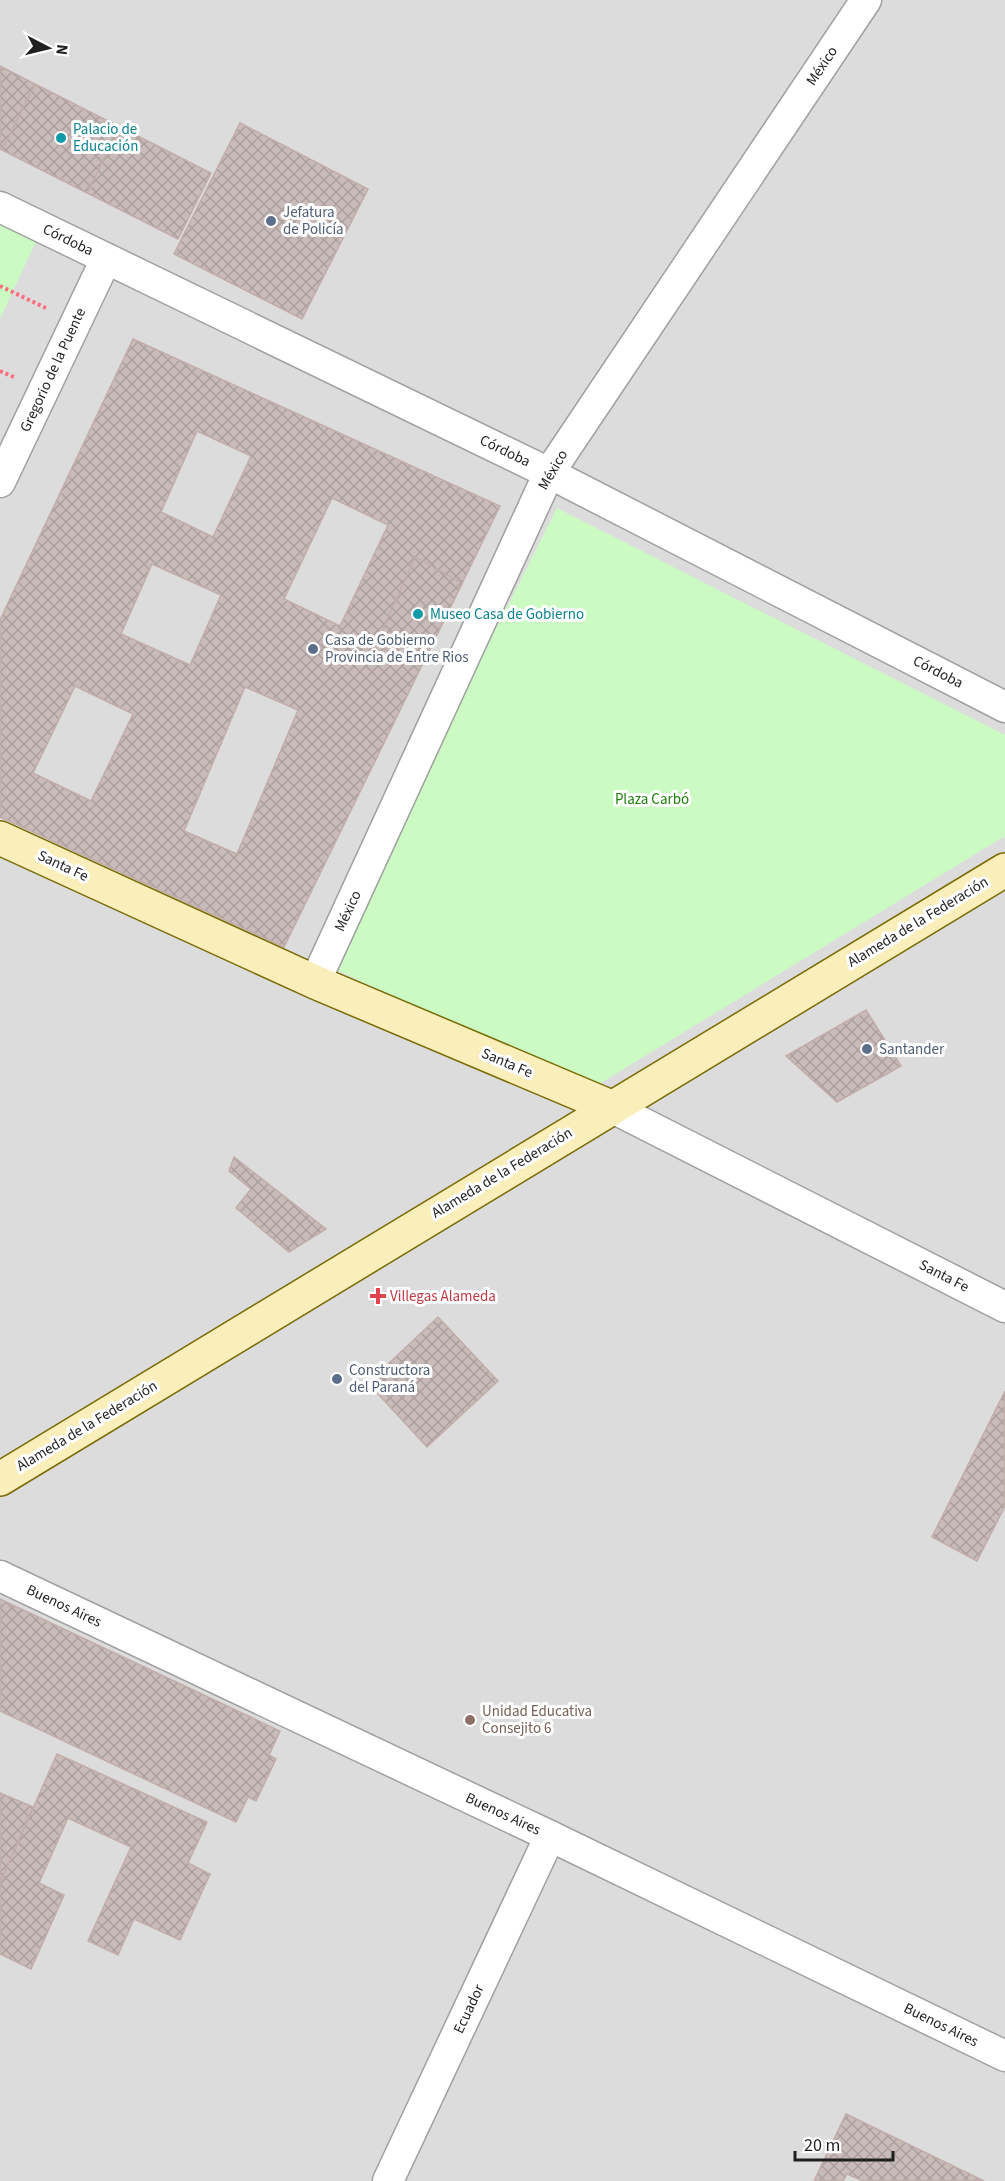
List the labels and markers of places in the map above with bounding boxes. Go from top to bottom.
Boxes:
place label: Palacio de Educación [73,119,138,157]
marker: Palacio de Educación [54,131,68,145]
place label: Jefatura de Policía [283,202,344,240]
marker: Jefatura de Policía [264,214,278,228]
place label: Museo Casa de Gobierno [430,604,584,625]
marker: Museo Casa de Gobierno [411,607,425,621]
place label: Casa de Gobierno Provincia de Entre Rios [325,630,469,668]
marker: Casa de Gobierno Provincia de Entre Rios [306,642,320,656]
place label: Santander [879,1039,945,1060]
marker: Santander [860,1042,874,1056]
place label: Villegas Alameda [390,1286,496,1307]
marker: Villegas Alameda [371,1289,385,1303]
place label: Constructora del Paraná [349,1360,430,1398]
marker: Constructora del Paraná [330,1372,344,1386]
place label: Unidad Educativa Consejito 6 [482,1701,592,1739]
marker: Unidad Educativa Consejito 6 [463,1713,477,1727]

